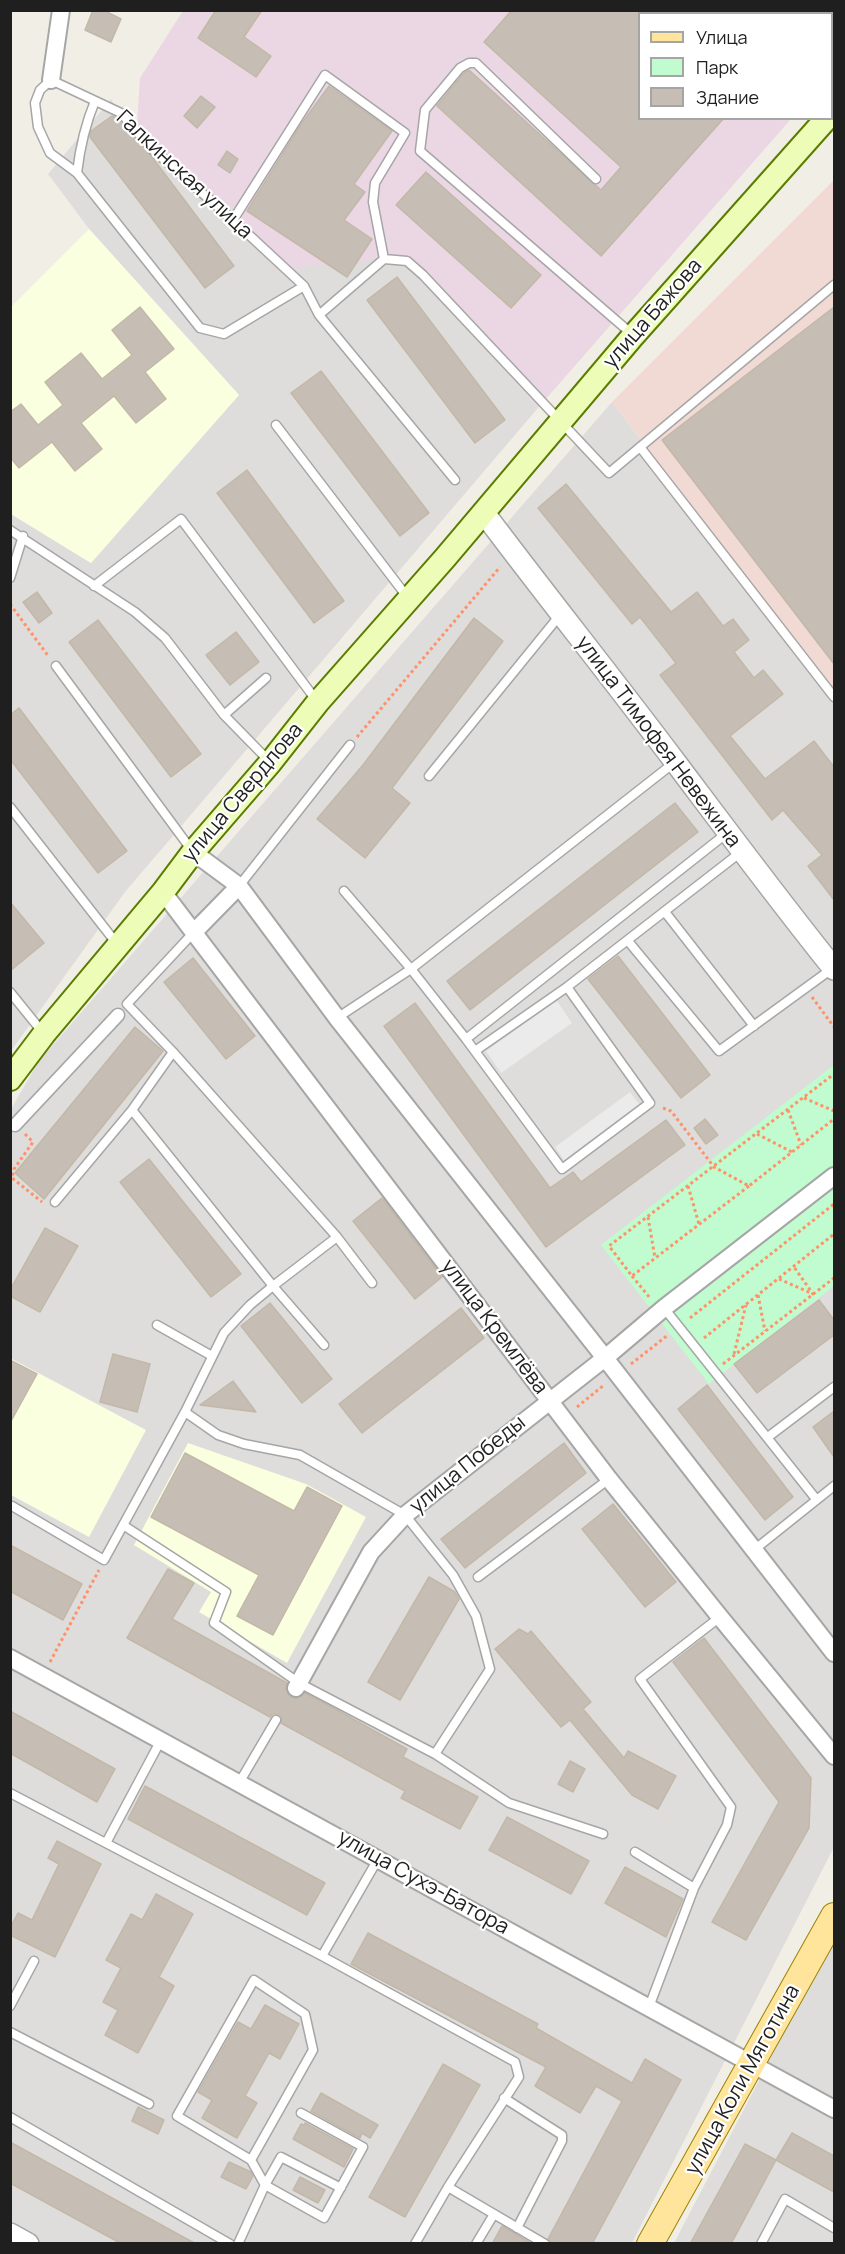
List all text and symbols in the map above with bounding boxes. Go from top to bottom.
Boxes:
legend [638,12,833,120]
text: Улица [696,25,748,49]
text: Парк [696,55,738,79]
text: Здание [696,85,759,109]
street label: Галкинская улица [111,105,257,245]
street label: улица Бажова [598,254,708,374]
street label: улица Тимофея Невежина [570,631,746,853]
street label: улица Свердлова [177,718,309,868]
street label: улица Кремлёва [435,1255,553,1399]
street label: улица Победы [405,1411,531,1519]
street label: улица Сухэ-Батора [333,1825,513,1941]
street label: улица Коли Мяготина [680,1981,806,2179]

